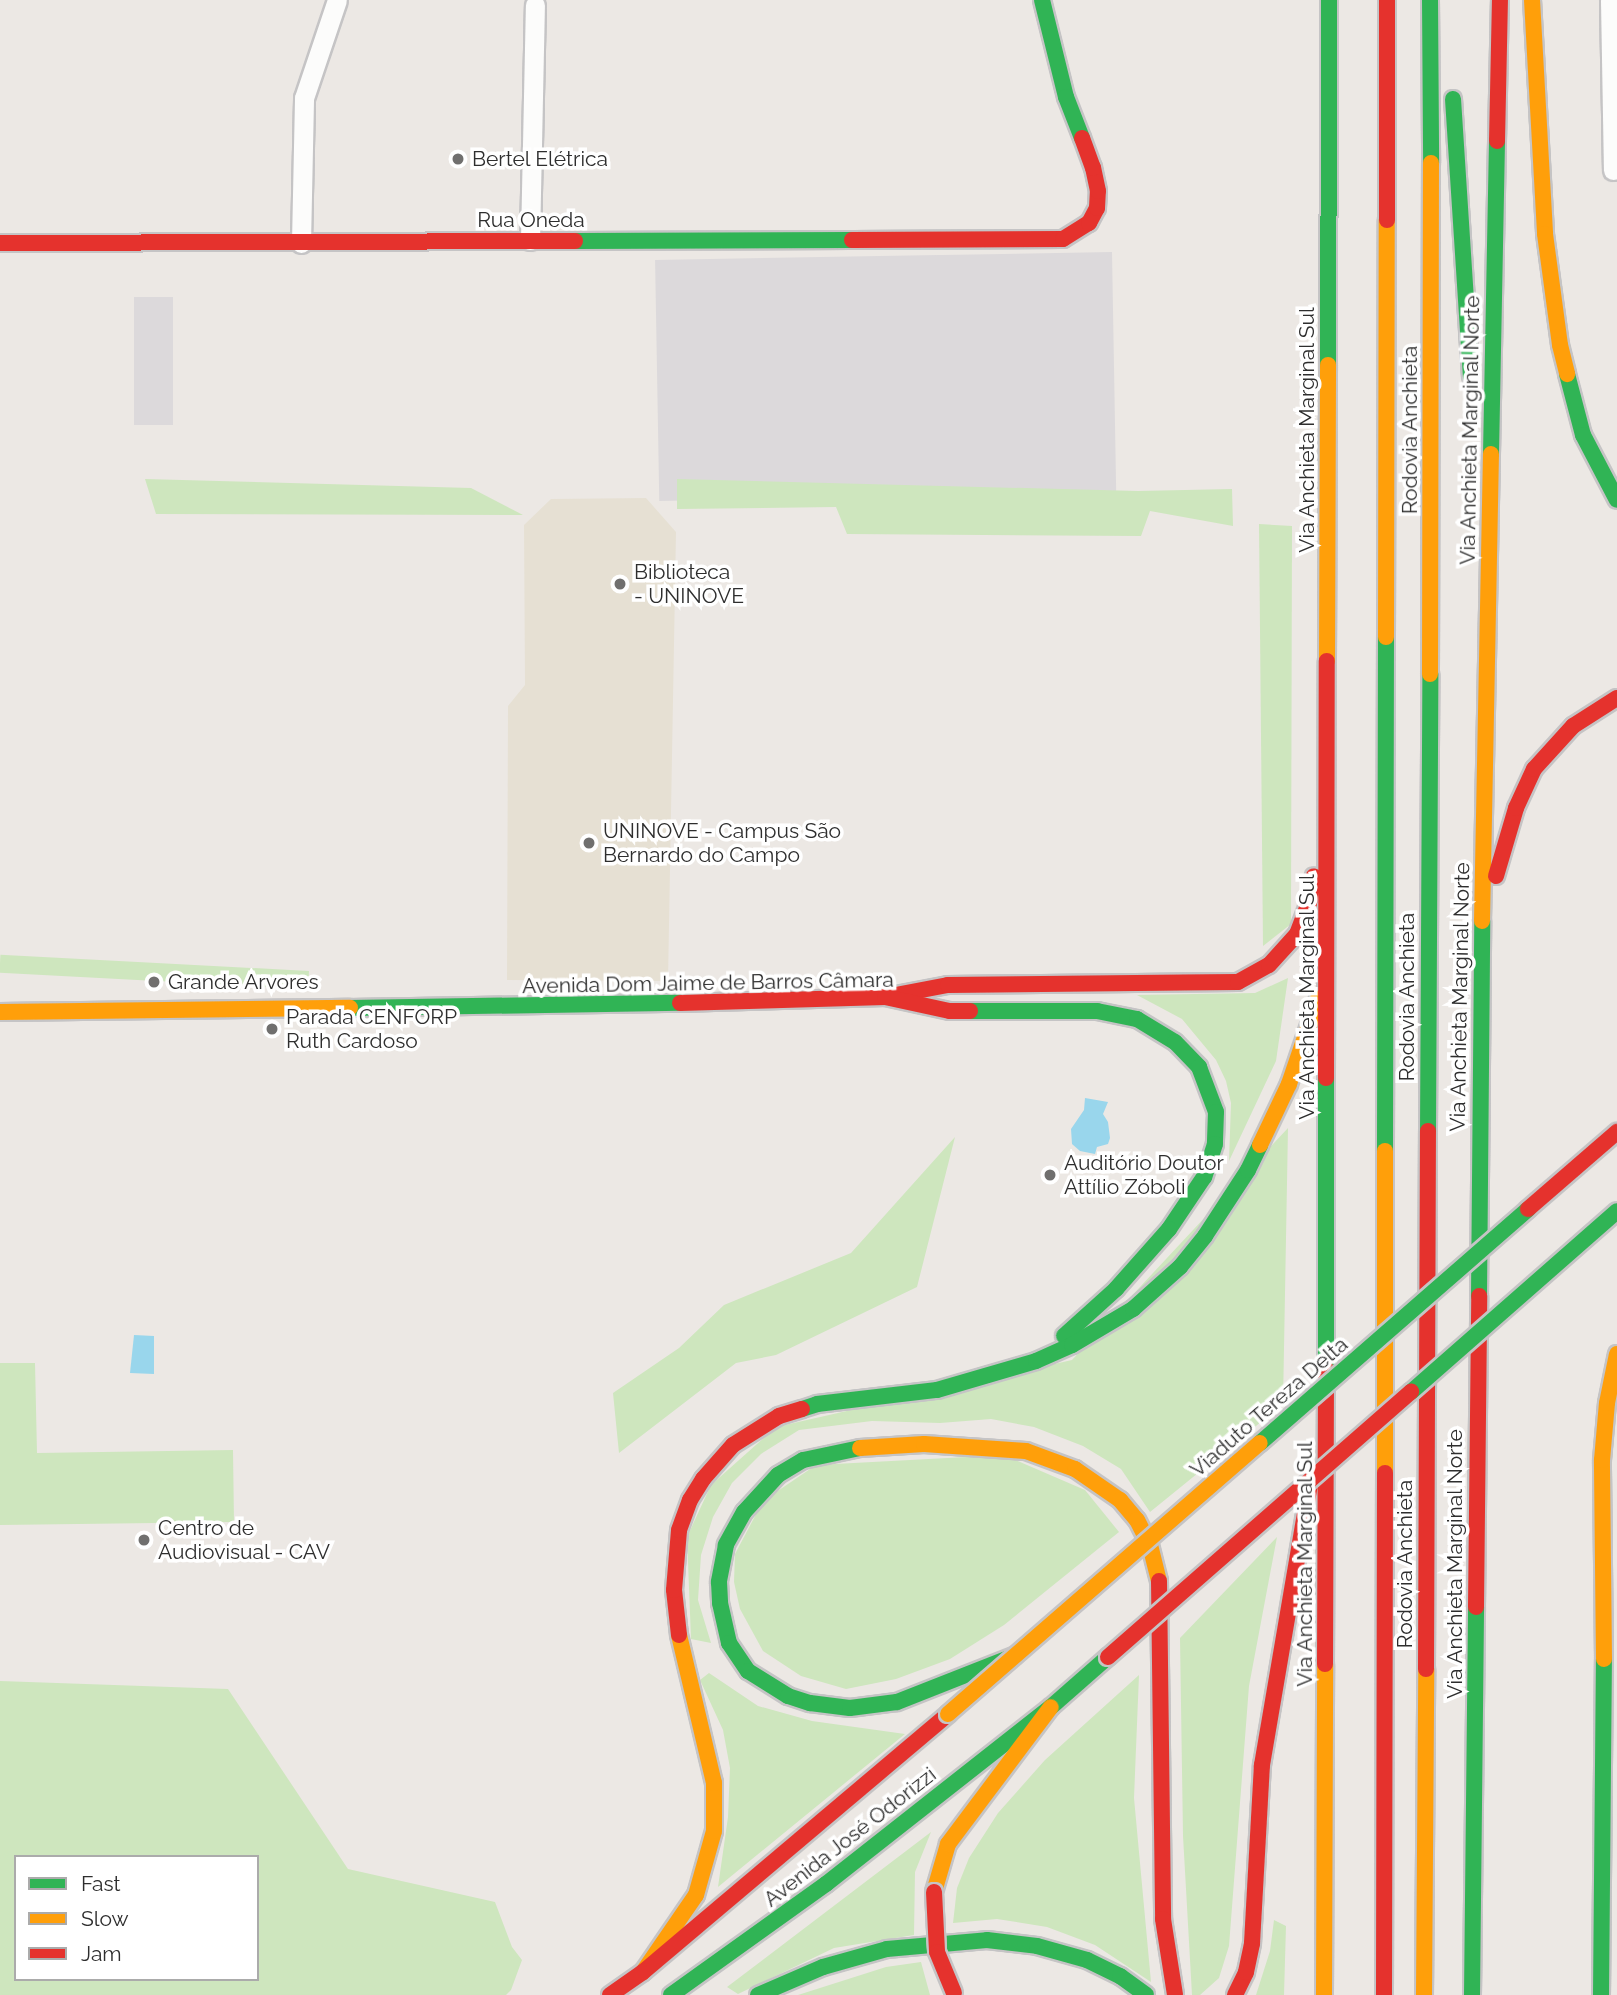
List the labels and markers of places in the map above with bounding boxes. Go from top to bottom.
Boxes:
place label: Bertel Elétrica [472,146,609,172]
marker: Bertel Elétrica [450,151,466,167]
place label: Biblioteca - UNINOVE [634,559,744,609]
marker: Biblioteca - UNINOVE [612,576,628,592]
place label: UNINOVE - Campus São Bernardo do Campo [603,818,841,868]
marker: UNINOVE - Campus São Bernardo do Campo [581,835,597,851]
place label: Grande Arvores [168,969,319,995]
marker: Grande Arvores [146,974,162,990]
place label: Parada CENFORP Ruth Cardoso [286,1004,457,1054]
marker: Parada CENFORP Ruth Cardoso [264,1021,280,1037]
place label: Auditório Doutor Attílio Zóboli [1064,1150,1224,1200]
marker: Auditório Doutor Attílio Zóboli [1042,1167,1058,1183]
place label: Centro de Audiovisual - CAV [158,1515,331,1565]
marker: Centro de Audiovisual - CAV [136,1532,152,1548]

